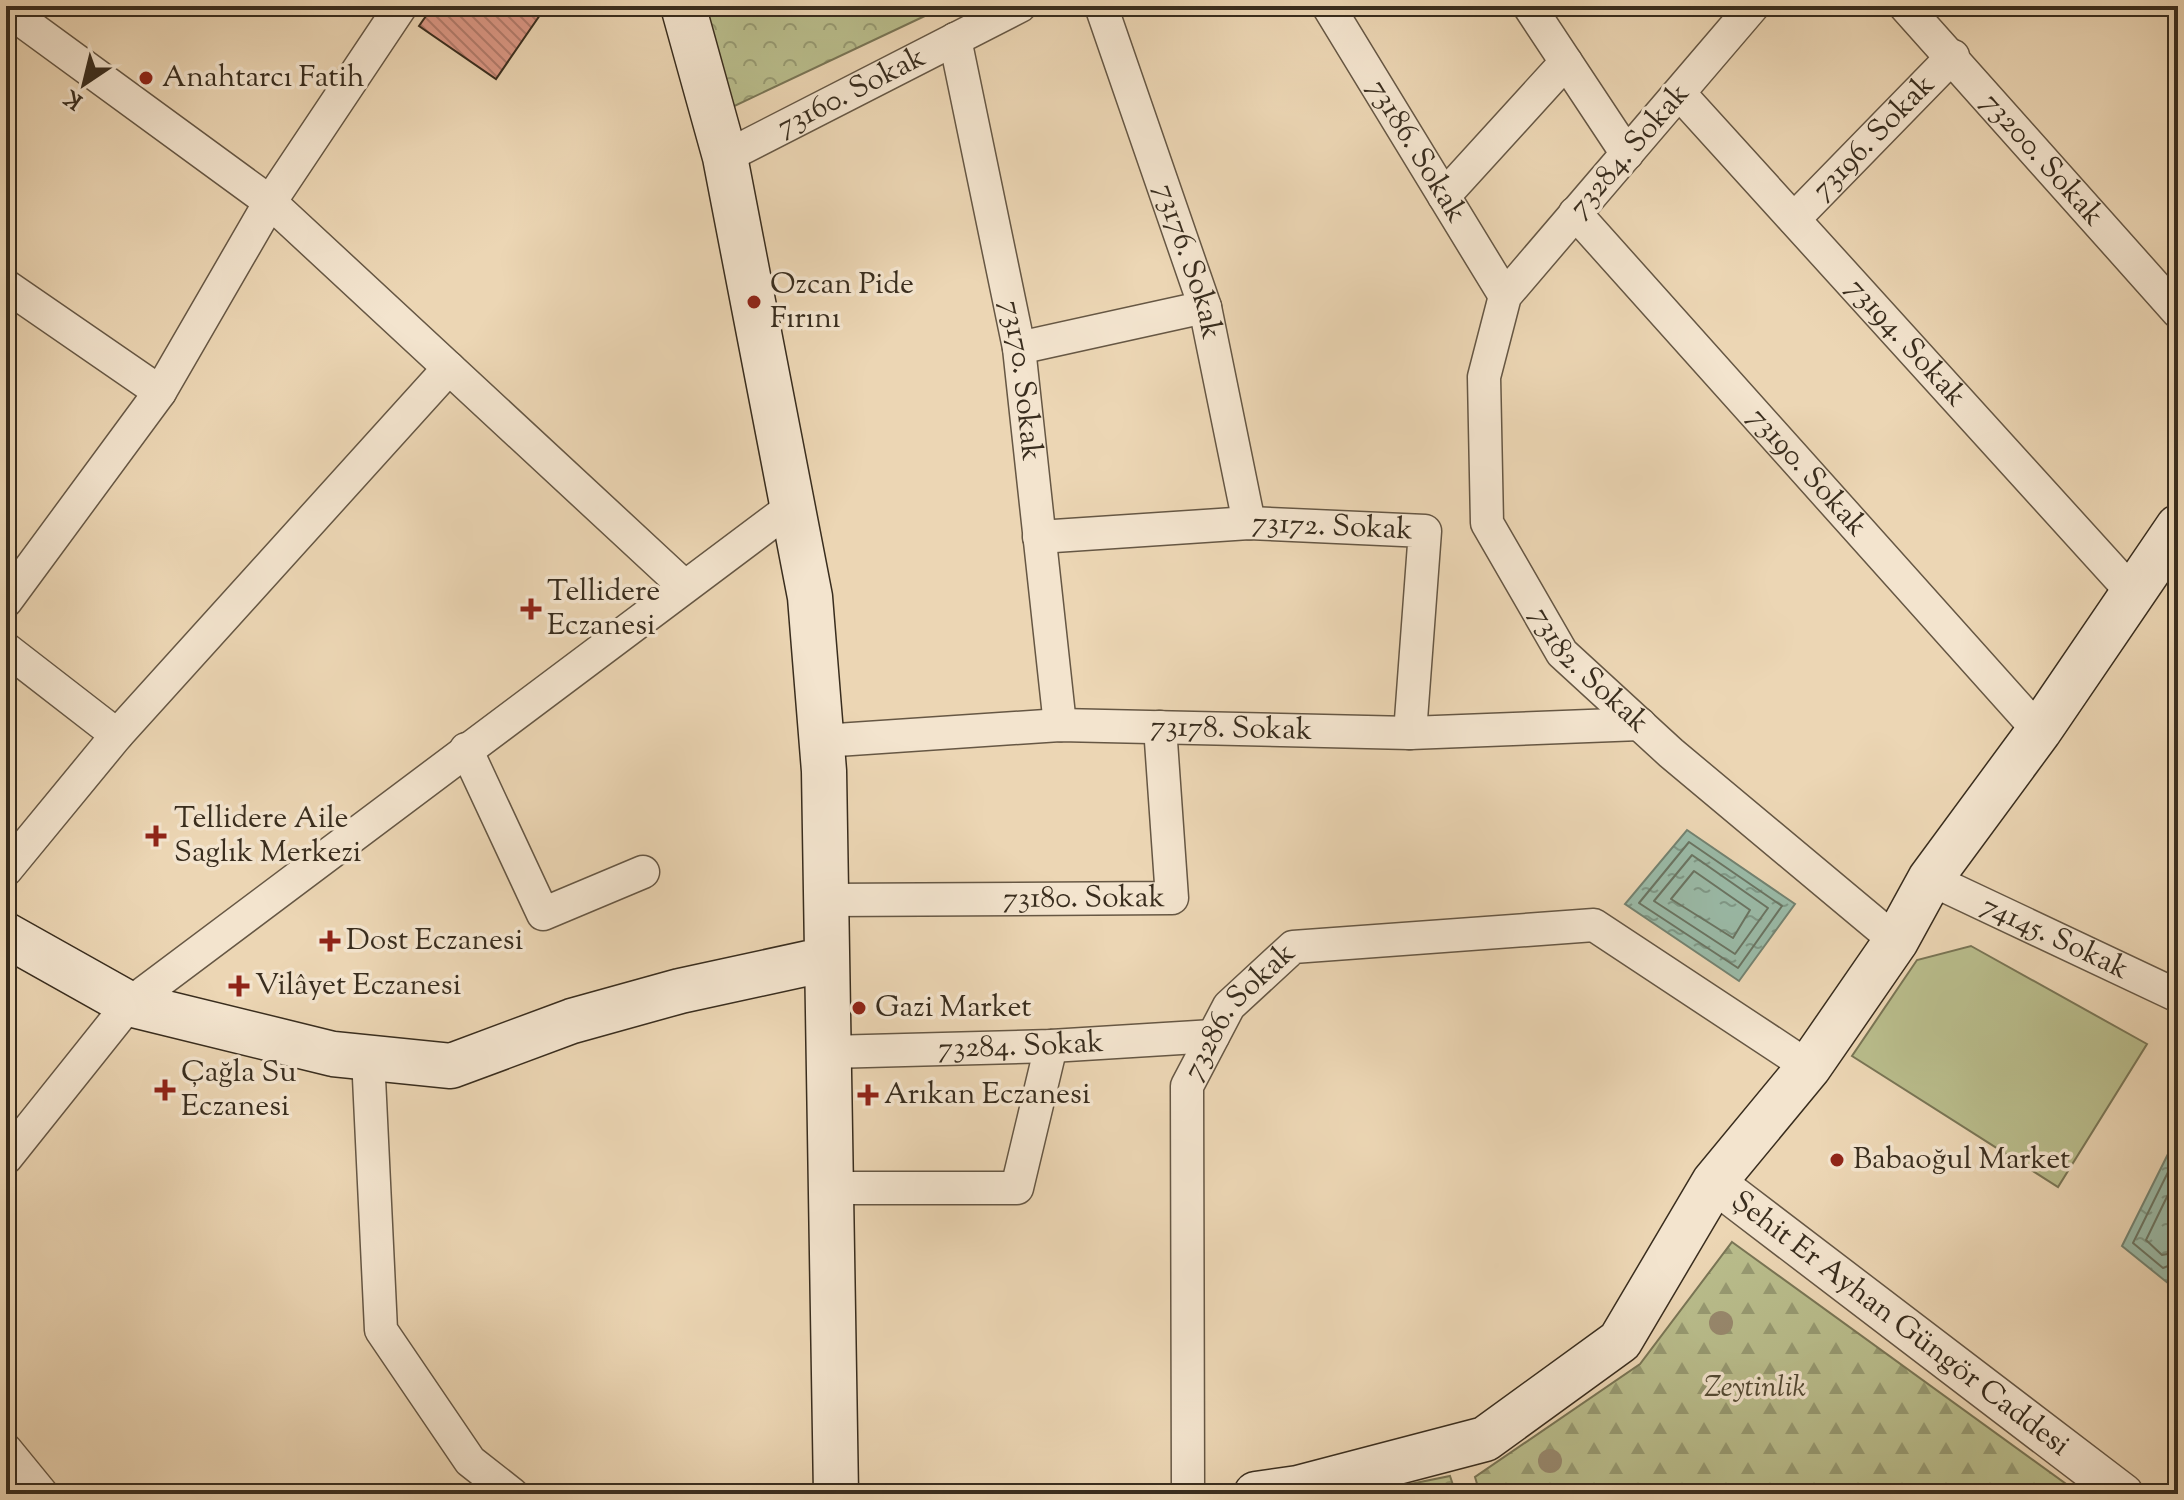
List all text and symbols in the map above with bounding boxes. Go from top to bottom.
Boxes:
street label: 73160. Sokak [769,36,933,148]
north arrow [44,44,124,124]
place label: Anahtarcı Fatih [162,57,365,100]
street label: 73196. Sokak [1802,65,1945,210]
marker: Anahtarcı Fatih [137,69,155,87]
street label: 73186. Sokak [1356,71,1477,231]
street label: 73284. Sokak [1559,74,1701,228]
text: K [58,80,90,116]
street label: 73200. Sokak [1971,83,2114,236]
street label: 73176. Sokak [1142,178,1233,343]
place label: Ozcan Pide Fırını [770,264,914,341]
street label: 73194. Sokak [1836,269,1976,417]
marker: Ozcan Pide Fırını [745,293,763,311]
street label: 73170. Sokak [988,296,1053,463]
street label: 73190. Sokak [1737,398,1877,547]
street label: 73172. Sokak [1251,502,1414,552]
place label: Tellidere Eczanesi [547,571,660,648]
street label: 73182. Sokak [1519,599,1658,744]
marker: Tellidere Eczanesi [522,600,540,618]
street label: 73178. Sokak [1150,706,1313,752]
place label: Tellidere Aile Saglık Merkezi [174,798,361,875]
marker: Tellidere Aile Saglık Merkezi [145,825,167,847]
street label: 73180. Sokak [1003,877,1165,920]
street label: 74145. Sokak [1974,885,2136,991]
place label: Dost Eczanesi [346,920,523,963]
marker: Dost Eczanesi [321,932,339,950]
street label: 73286. Sokak [1172,933,1306,1088]
place label: Vilâyet Eczanesi [255,965,461,1008]
marker: Vilâyet Eczanesi [230,977,248,995]
place label: Gazi Market [875,987,1032,1030]
marker: Gazi Market [850,999,868,1017]
street label: 73284. Sokak [938,1021,1105,1071]
place label: Çağla Su Eczanesi [181,1052,297,1129]
place label: Arıkan Eczanesi [884,1074,1090,1117]
marker: Çağla Su Eczanesi [156,1081,174,1099]
marker: Arıkan Eczanesi [859,1086,877,1104]
place label: Babaoğul Market [1853,1139,2070,1182]
marker: Babaoğul Market [1828,1151,1846,1169]
street label: Şehit Er Ayhan Güngör Caddesi [1722,1181,2078,1467]
park label: Zeytinlik [1704,1367,1806,1410]

